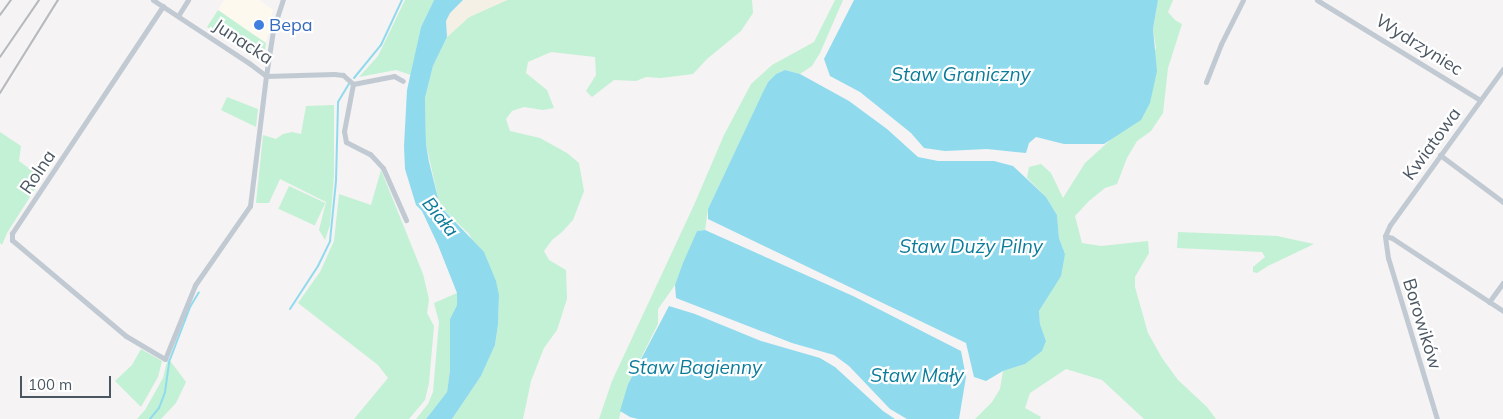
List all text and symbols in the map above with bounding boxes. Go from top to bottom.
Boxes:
street label: Wydrzyniec [1371,10,1467,80]
place label: Bepa [269,14,313,36]
street label: Junacka [209,15,277,69]
marker: Bepa [253,19,265,31]
water label: Staw Graniczny [891,64,1031,86]
street label: Kwiatowa [1398,104,1466,184]
street label: Rolna [16,146,60,198]
water label: Biała [417,192,463,242]
water label: Staw Duży Pilny [899,236,1043,258]
street label: Borowików [1398,276,1446,372]
water label: Staw Bagienny [628,357,762,379]
water label: Staw Mały [870,365,964,387]
scale bar [22,366,114,398]
text: 100 m [28,375,72,394]

